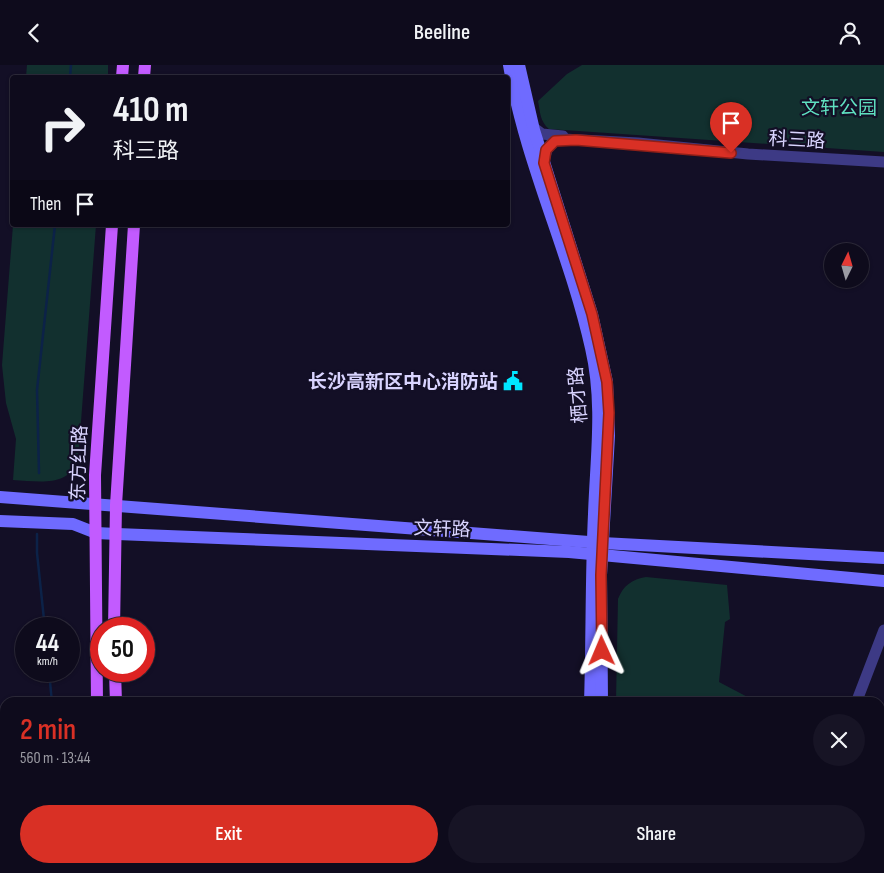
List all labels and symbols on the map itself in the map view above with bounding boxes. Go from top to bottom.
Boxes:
park label: 文轩公园 [801,97,877,120]
pin [710,102,752,153]
street label: 科三路 [768,128,826,153]
north arrow [824,243,869,287]
street label: 栖才路 [565,365,592,424]
public building icon: 长沙高新区中心消防站 [502,370,524,392]
place label: 长沙高新区中心消防站 [308,371,498,394]
street label: 东方红路 [67,425,92,501]
street label: 文轩路 [413,517,471,542]
speed limit sign: 50 [90,617,155,682]
position arrow [575,624,627,676]

